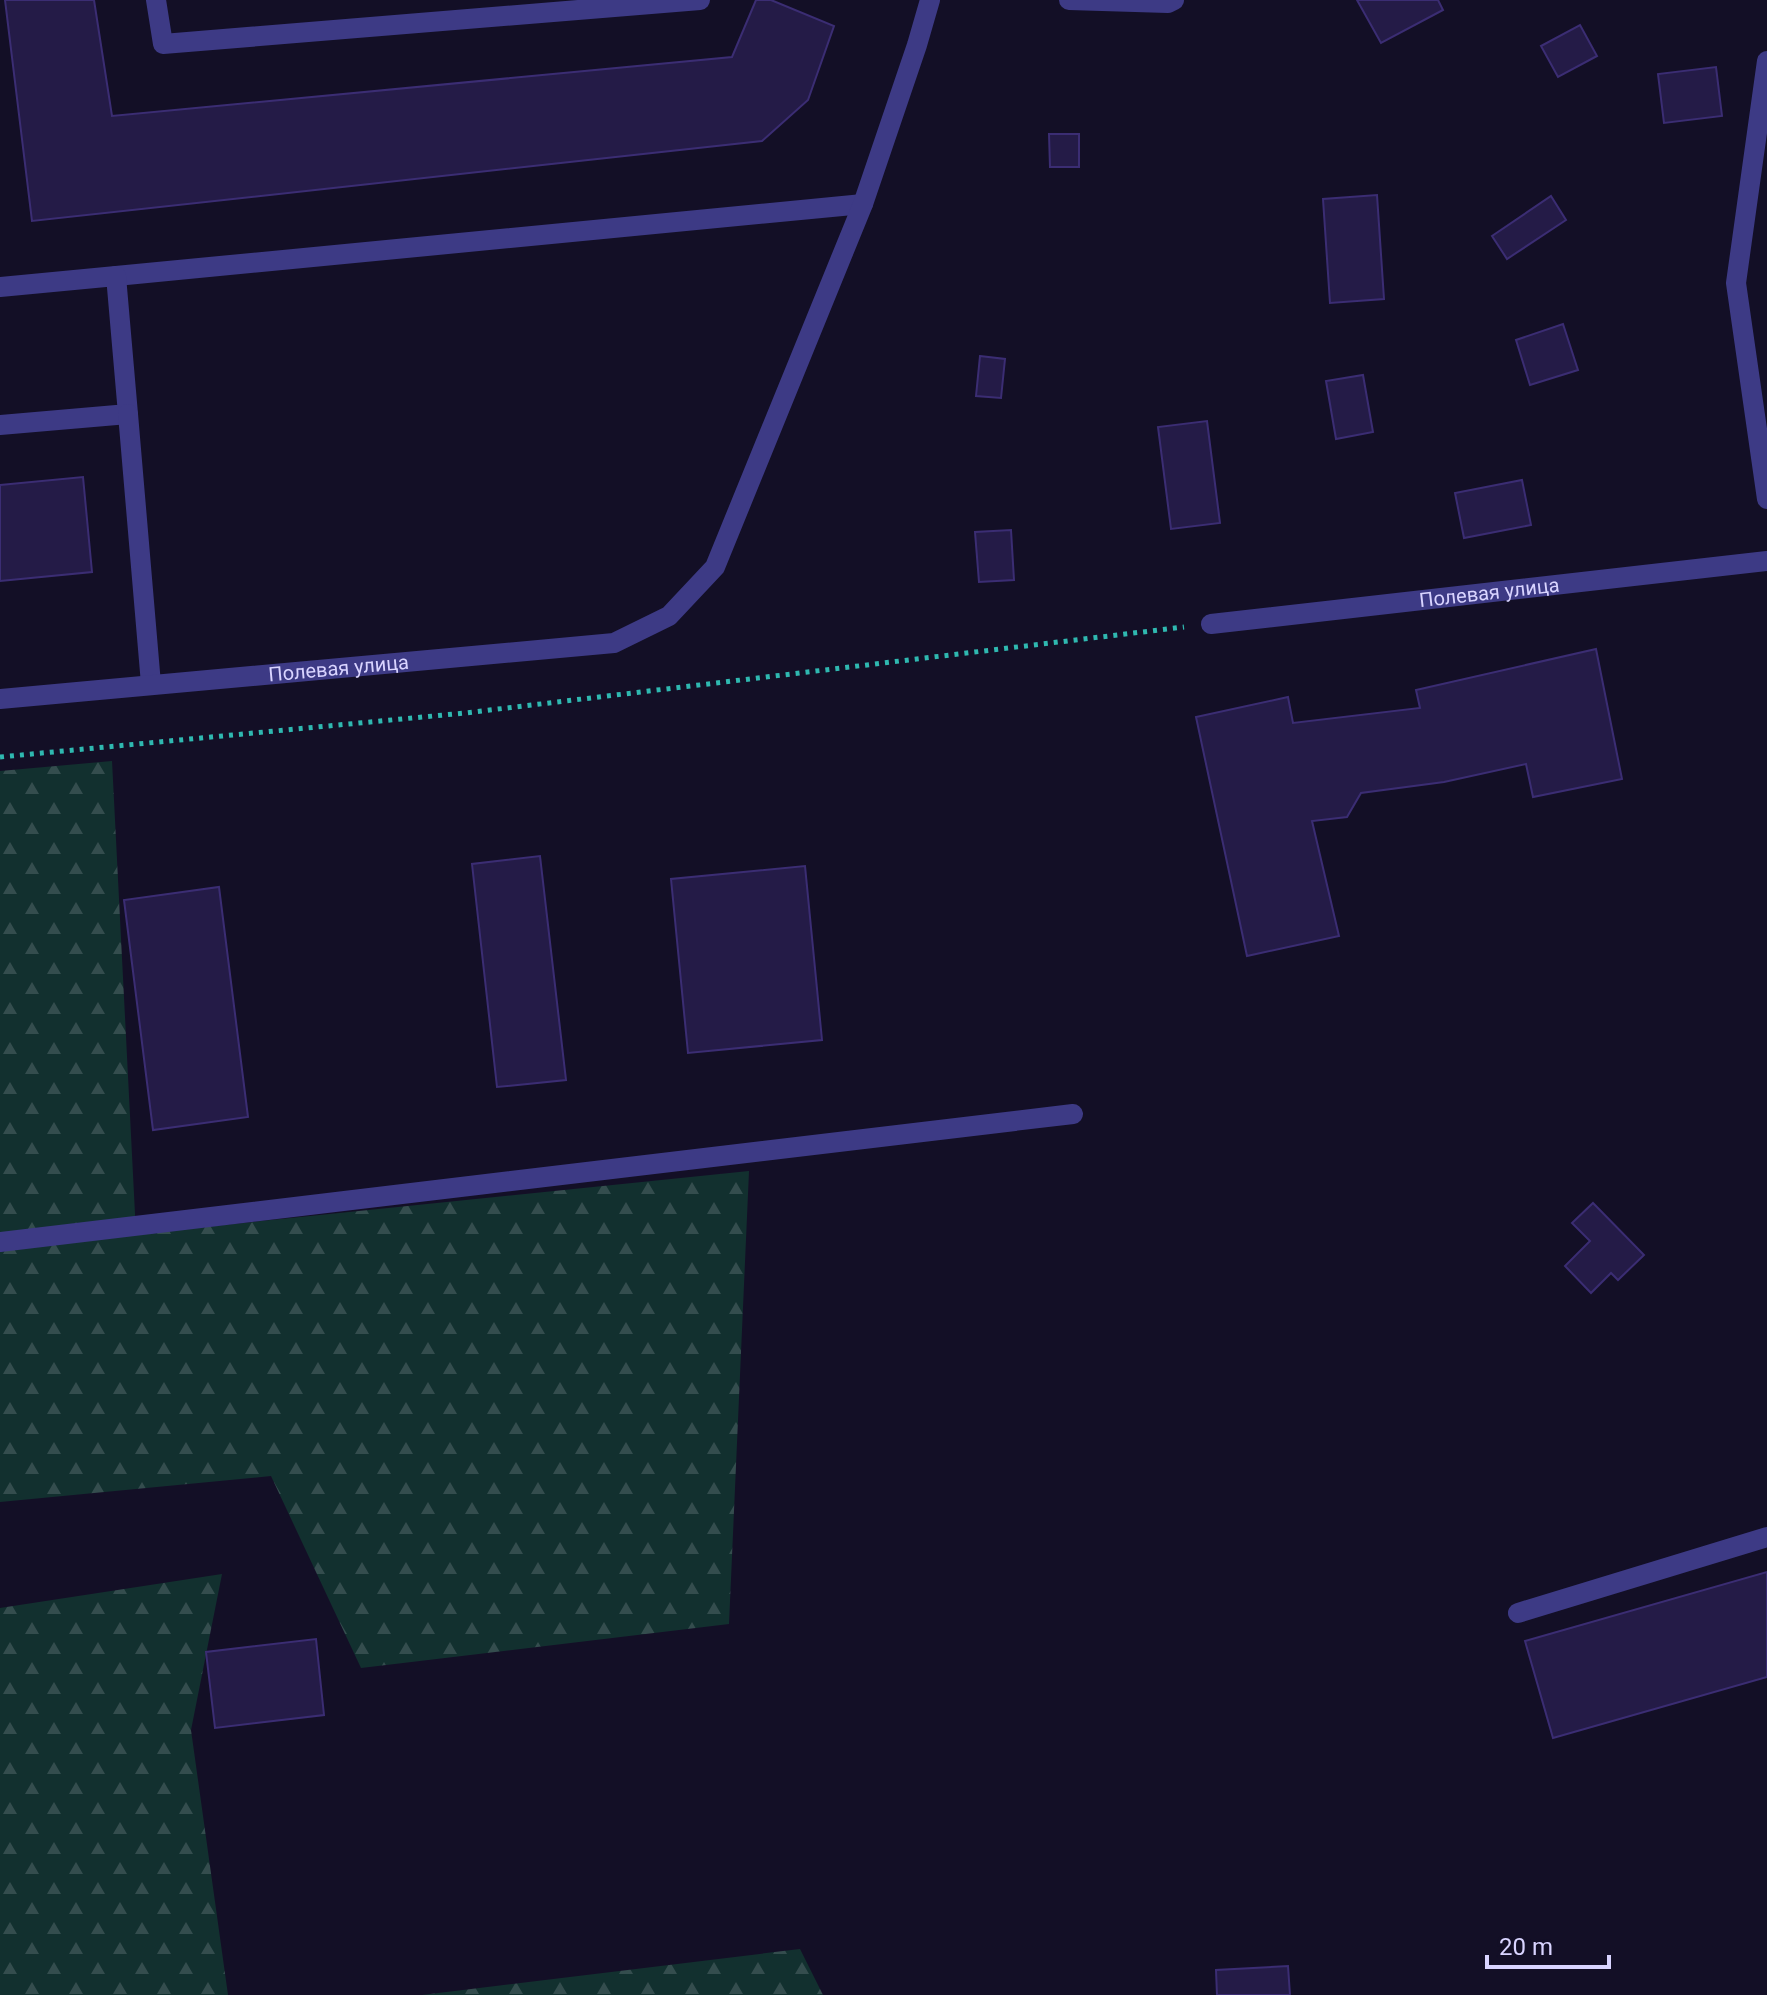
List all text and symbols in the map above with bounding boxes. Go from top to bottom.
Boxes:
street label: Полевая улица [1418,573,1561,612]
street label: Полевая улица [267,650,410,686]
scale bar [1487,1919,1609,1969]
text: 20 m [1499,1933,1553,1961]

